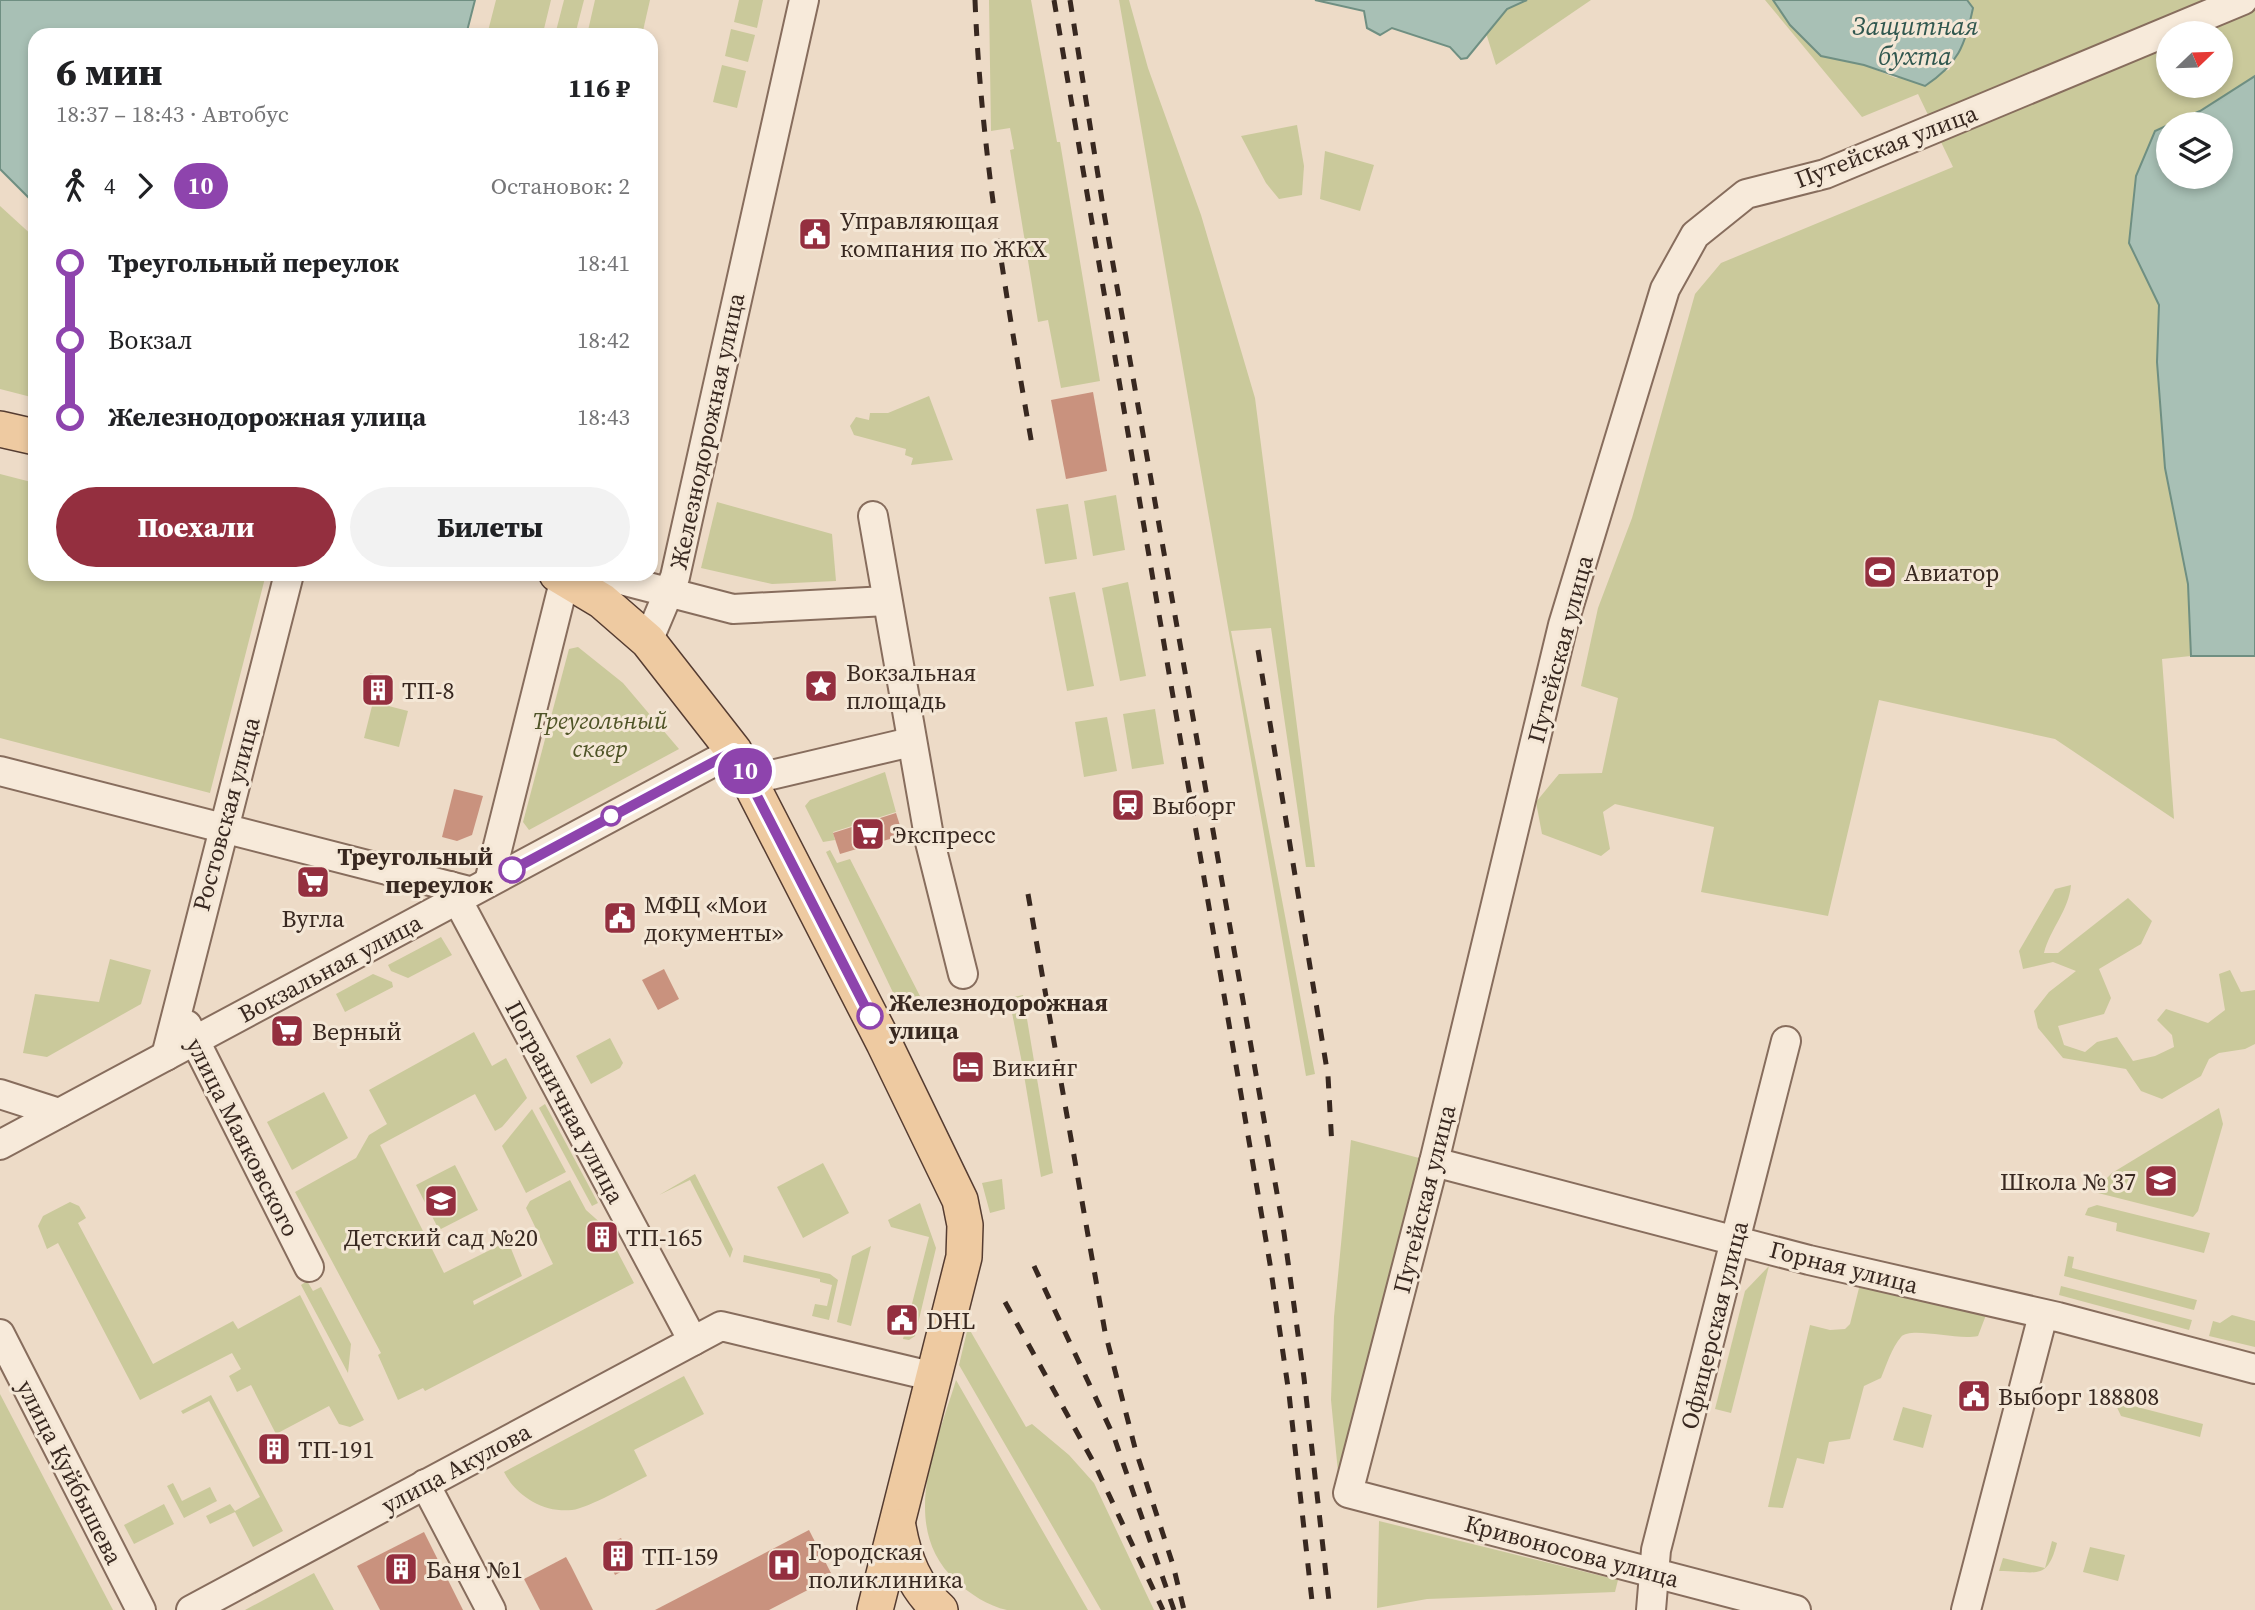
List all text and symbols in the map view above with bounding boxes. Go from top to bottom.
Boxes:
water label: Защитная бухта [1852,8,1978,74]
north arrow [2156,21,2233,98]
map controls [2156,21,2233,189]
text: 6 мин [56,46,163,98]
text: 116 ₽ [568,70,630,106]
street label: Путейская улица [1790,96,1983,196]
text: 18:37 – 18:43 · Автобус [56,98,289,130]
button: layers [2156,112,2233,189]
icon: walk [56,167,94,205]
icon: forward [126,167,164,205]
text: 10 [188,169,214,202]
text: 4 [104,170,116,202]
text: Остановок: 2 [491,170,630,202]
place label: Управляющая компания по ЖКХ [840,204,1047,265]
public building icon: Управляющая компания по ЖКХ [796,215,834,253]
text: Треугольный переулок [108,245,399,281]
text: 18:41 [577,247,630,279]
street label: Железнодорожная улица [662,289,753,572]
text: Вокзал [108,322,192,358]
text: 18:42 [577,324,630,356]
text: Железнодорожная улица [108,399,426,435]
text: 18:43 [577,401,630,433]
button: Поехали [56,487,336,567]
button: Билеты [350,487,630,567]
street label: Путейская улица [1519,551,1601,747]
sports icon: Авиатор [1861,553,1899,591]
place label: Авиатор [1904,556,1999,589]
place label: Вокзальная площадь [846,656,976,717]
place icon: Вокзальная площадь [802,667,840,705]
building icon: ТП-8 [359,671,397,709]
place label: ТП-8 [402,674,455,707]
park label: Треугольный сквер [533,704,668,765]
street label: Ростовская улица [184,713,268,915]
line badge: 10 [714,748,776,794]
text: 10 [732,754,758,787]
station icon: Выборг [1109,786,1147,824]
place label: Выборг [1152,789,1236,822]
unlabelled marker [601,806,621,826]
supermarket icon: Экспресс [849,815,887,853]
place label: Экспресс [892,818,996,851]
place label: Треугольный переулок [337,840,493,901]
marker: Треугольный переулок [499,857,525,883]
supermarket icon: Вугла [294,863,332,901]
place label: МФЦ «Мои документы» [644,888,783,949]
public building icon: МФЦ «Мои документы» [601,899,639,937]
place label: Вугла [281,902,345,935]
street label: Вокзальная улица [232,905,428,1030]
place label: Железнодорожная улица [888,986,1108,1047]
street label: Пограничная улица [498,995,633,1210]
marker: Железнодорожная улица [857,1003,883,1029]
supermarket icon: Верный [268,1012,306,1050]
place label: Верный [312,1015,402,1048]
street label: улица Маяковского [179,1032,307,1242]
hotel icon: Викинг [949,1048,987,1086]
place label: Викинг [992,1051,1078,1084]
street label: Путейская улица [1385,1101,1464,1297]
school or university icon: Школа № 37 [2142,1162,2180,1200]
place label: Школа № 37 [2000,1165,2136,1198]
school or university icon: Детский сад №20 [422,1182,460,1220]
street label: Офицерская улица [1672,1217,1756,1433]
building icon: ТП-165 [583,1218,621,1256]
place label: Детский сад №20 [344,1221,538,1254]
place label: ТП-165 [626,1221,703,1254]
street label: Горная улица [1766,1233,1922,1302]
public building icon: DHL [883,1301,921,1339]
place label: DHL [926,1304,976,1337]
street label: улица Куйбышева [9,1374,131,1571]
public building icon: Выборг 188808 [1955,1377,1993,1415]
place label: Выборг 188808 [1998,1380,2159,1413]
street label: улица Акулова [375,1414,537,1521]
building icon: ТП-191 [255,1430,293,1468]
place label: ТП-191 [298,1433,375,1466]
street label: Кривоносова улица [1461,1506,1684,1596]
place label: Городская поликлиника [808,1535,964,1596]
building icon: ТП-159 [599,1537,637,1575]
place label: ТП-159 [642,1540,719,1573]
hospital icon: Городская поликлиника [765,1546,803,1584]
building icon: Баня №1 [382,1550,420,1588]
place label: Баня №1 [426,1553,523,1586]

